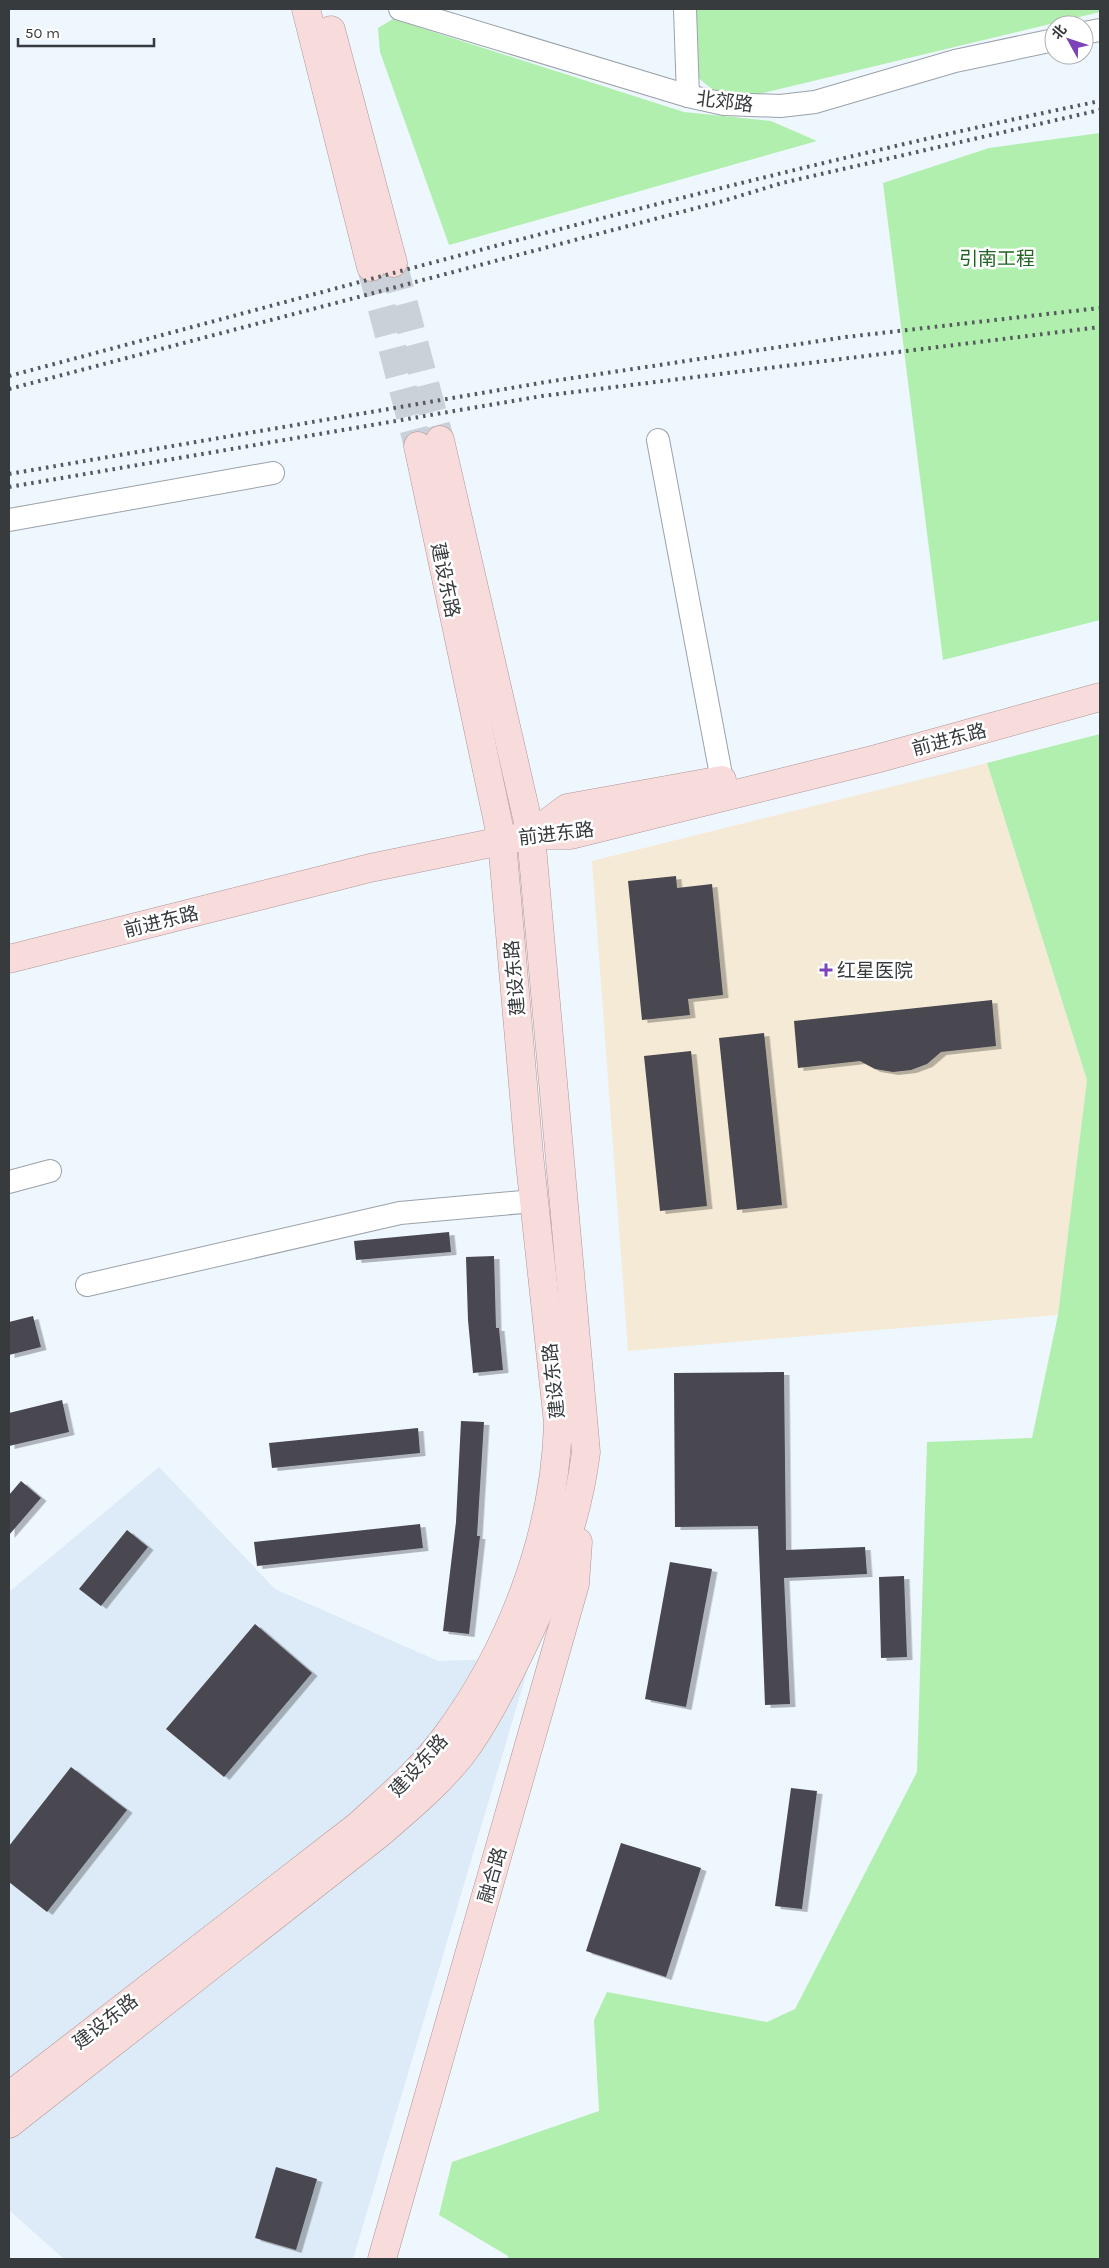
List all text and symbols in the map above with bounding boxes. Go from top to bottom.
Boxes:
scale bar [18,15,154,47]
north arrow [1044,15,1094,65]
text: 北 [1048,21,1070,43]
text: 50 m [25,24,60,42]
street label: 北郊路 [695,88,755,116]
park label: 引南工程 [959,248,1035,270]
street label: 建设东路 [426,541,464,620]
street label: 前进东路 [910,720,989,760]
street label: 前进东路 [517,818,595,850]
street label: 前进东路 [122,902,201,942]
street label: 建设东路 [501,939,529,1017]
place label: 红星医院 [837,960,913,982]
marker: 红星医院 [819,963,833,977]
street label: 建设东路 [539,1342,569,1420]
street label: 建设东路 [385,1730,452,1801]
street label: 融合路 [475,1845,511,1906]
street label: 建设东路 [69,1990,142,2054]

